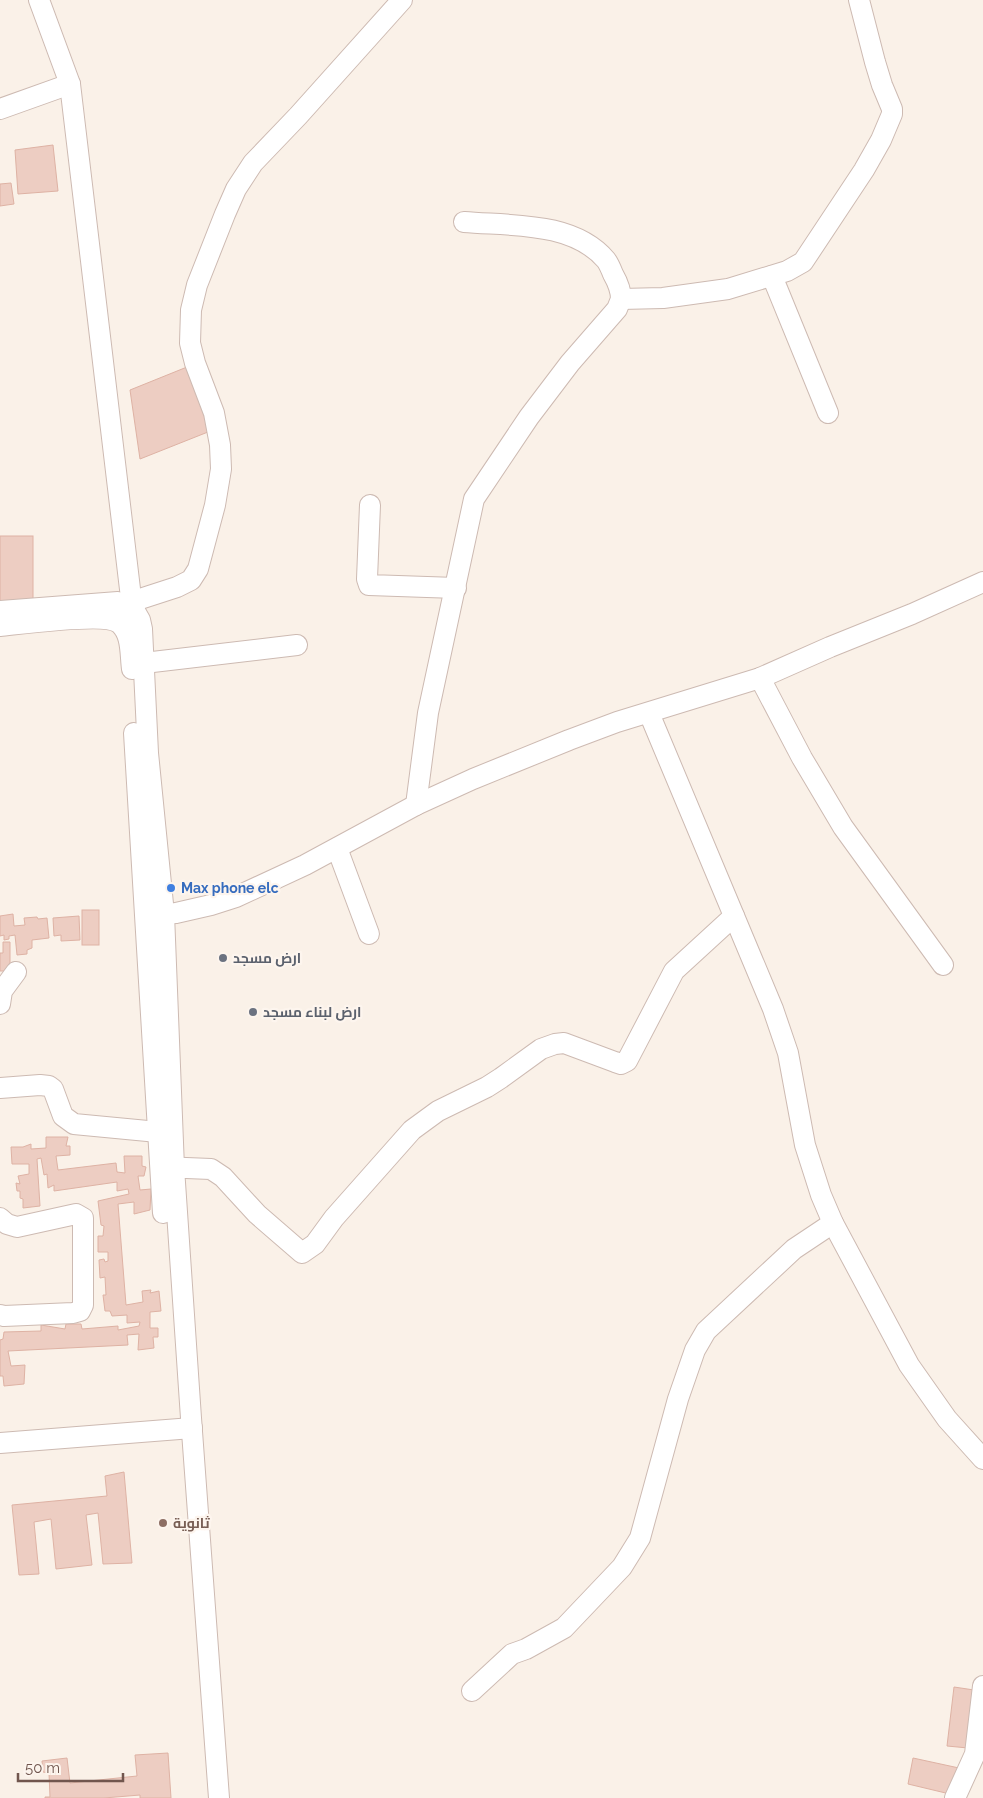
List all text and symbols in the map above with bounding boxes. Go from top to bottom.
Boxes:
place label: Max phone elc [181,880,279,896]
marker: Max phone elc [165,882,177,894]
place label: ارض مسجد [233,950,301,967]
marker: ارض مسجد [217,952,229,964]
place label: ارض لبناء مسجد [263,1004,361,1021]
marker: ارض لبناء مسجد [247,1006,259,1018]
place label: ثانوية [173,1515,211,1532]
marker: ثانوية [157,1517,169,1529]
scale bar [18,1750,122,1782]
text: 50 m [25,1759,60,1777]

